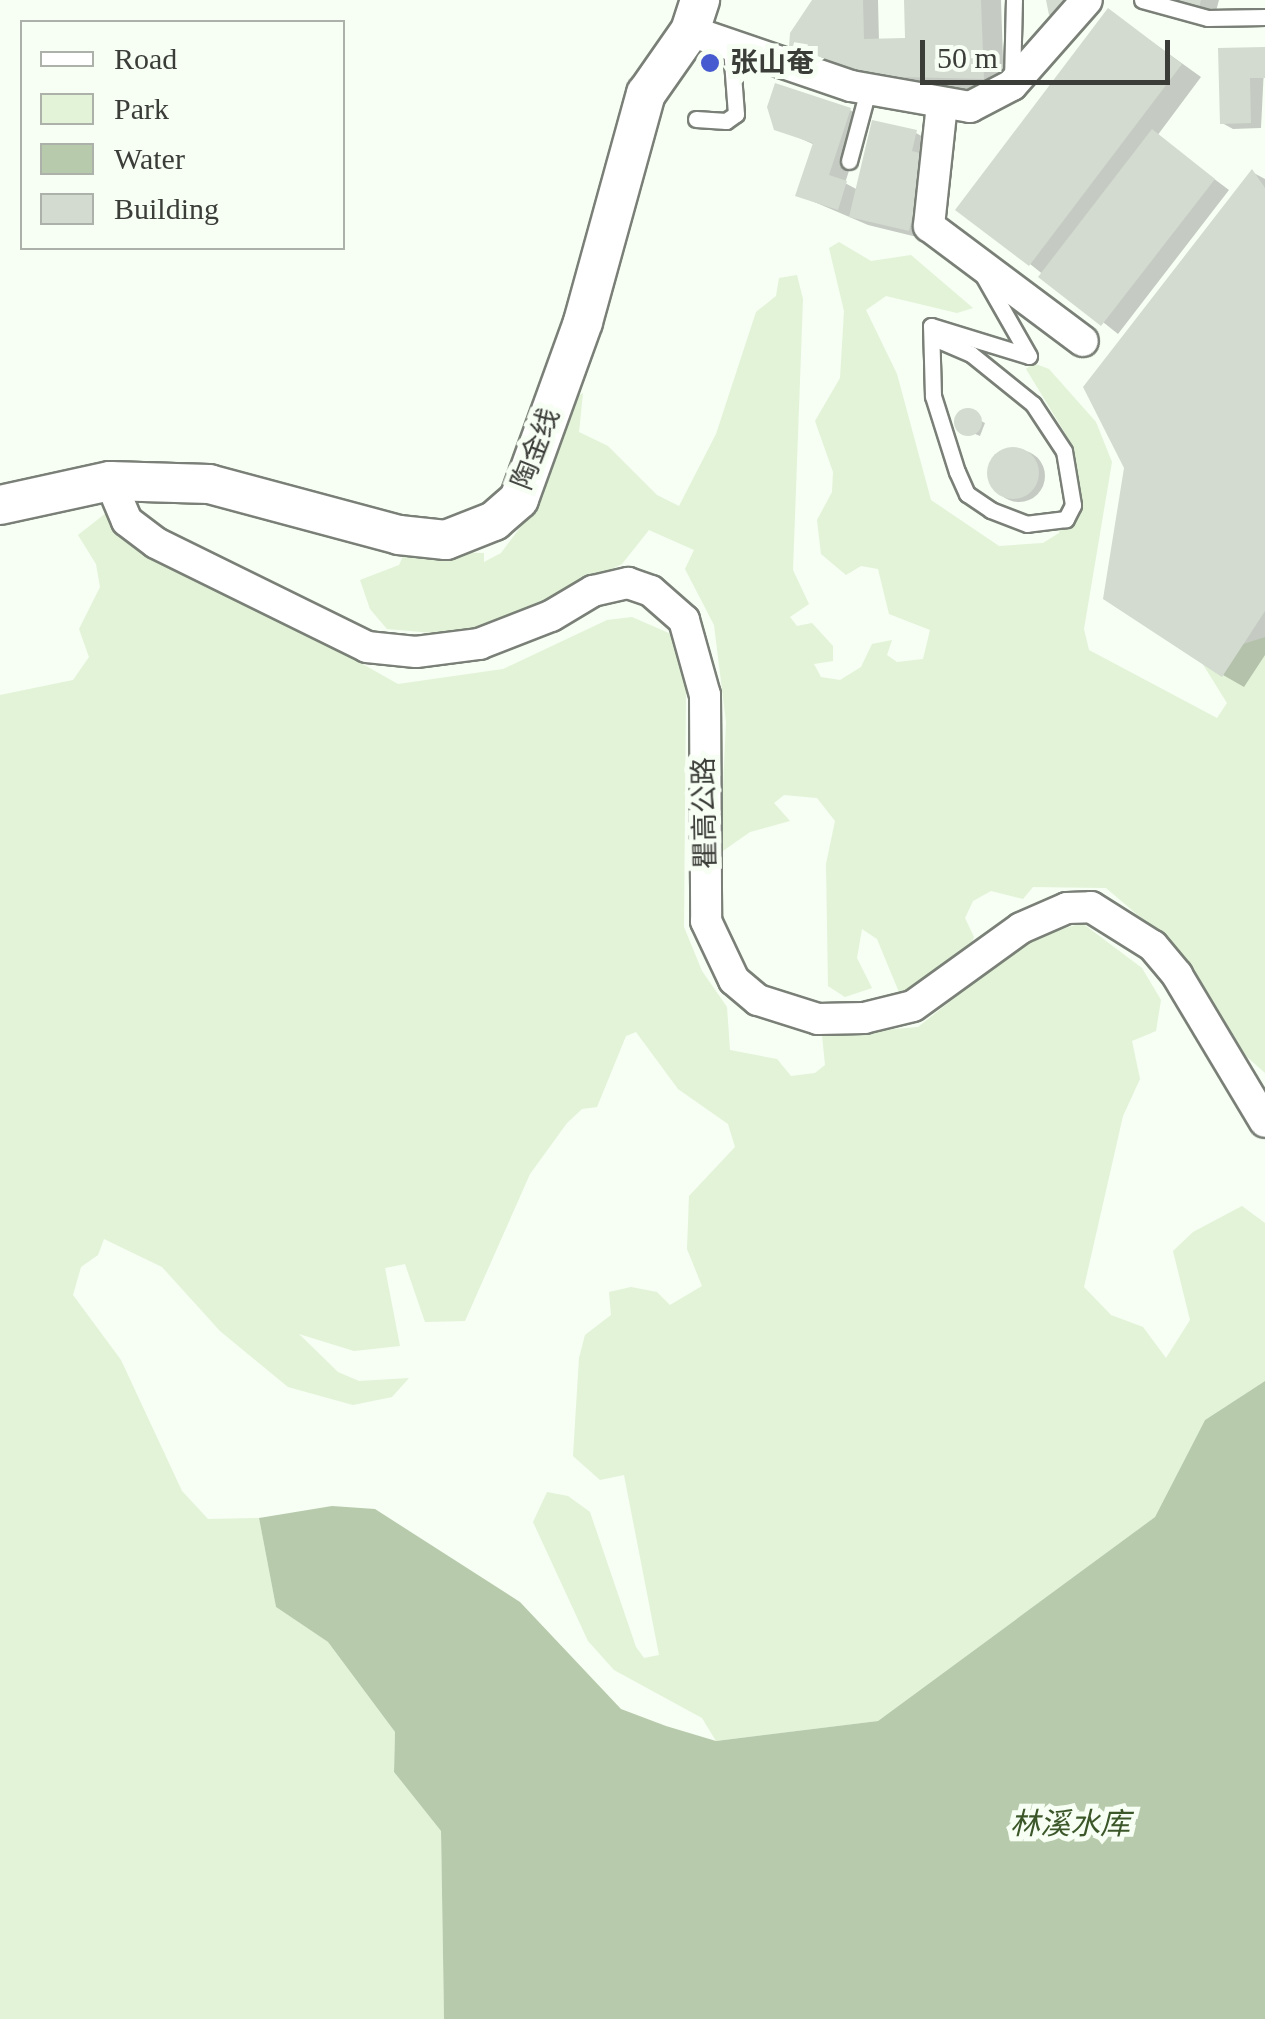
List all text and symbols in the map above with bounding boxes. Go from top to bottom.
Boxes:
legend [20,20,345,250]
scale bar [925,20,1175,82]
text: 50 m [937,41,998,74]
text: Road [114,42,177,75]
place label: 张山奄 [730,46,814,80]
marker: 张山奄 [699,52,721,74]
text: Park [114,92,169,125]
text: Water [114,142,185,175]
text: Building [114,192,219,225]
street label: 陶金线 [505,404,567,494]
street label: 瞿高公路 [687,757,723,869]
water label: 林溪水库 [1010,1806,1130,1842]

